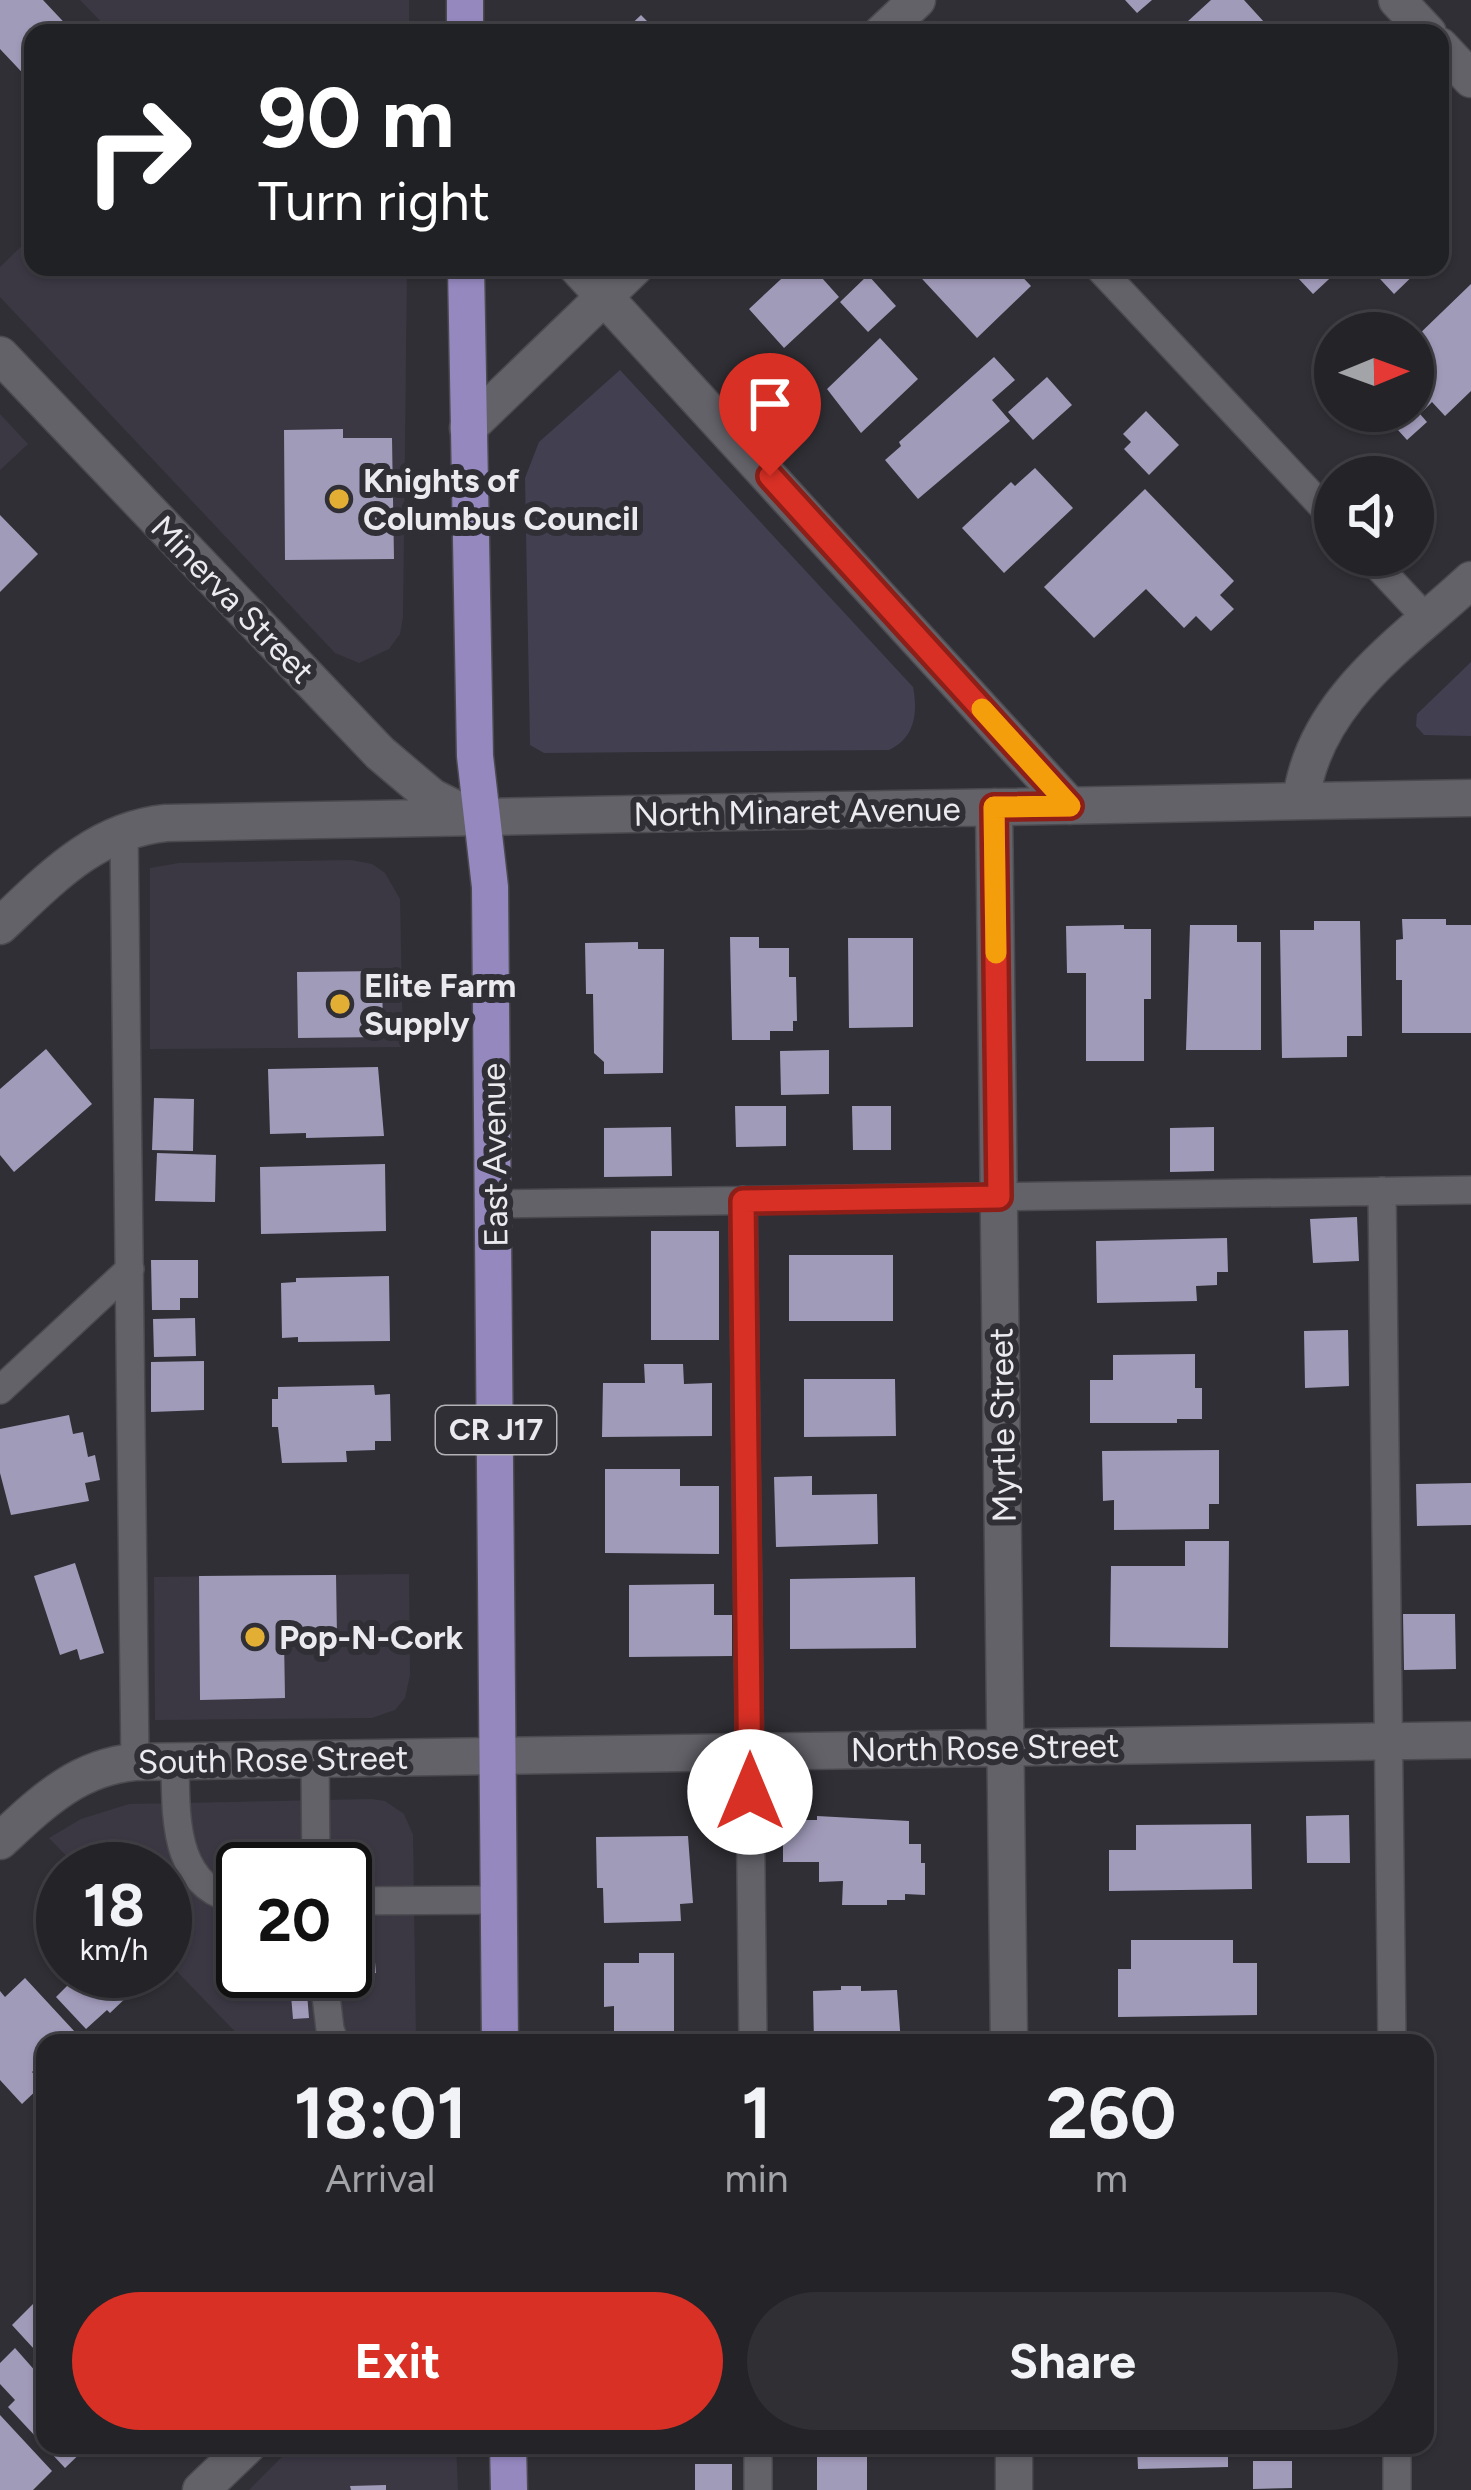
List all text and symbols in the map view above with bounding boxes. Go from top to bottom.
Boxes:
text: 90 m [258,67,454,168]
icon: right [60,72,216,228]
text: Turn right [258,169,490,234]
north arrow [1314,312,1434,432]
map controls [1314,312,1434,576]
pin [719,353,821,476]
icon: arrive [737,371,803,437]
button: sound [1314,456,1434,576]
place label: Knights of Columbus Council [363,461,639,538]
marker: Knights of Columbus Council [326,486,352,512]
street label: Minerva Street [143,508,322,691]
street label: North Minaret Avenue [633,789,961,834]
place label: Elite Farm Supply [364,966,516,1043]
marker: Elite Farm Supply [327,991,353,1017]
street label: East Avenue [473,1063,516,1247]
street label: Myrtle Street [981,1327,1024,1523]
road number: CR J17 [436,1406,556,1454]
place label: Pop-N-Cork [279,1618,464,1657]
marker: Pop-N-Cork [242,1624,268,1650]
street label: North Rose Street [850,1726,1120,1769]
position arrow [687,1729,813,1855]
street label: South Rose Street [137,1738,409,1781]
speed limit sign: 20 [216,1842,372,1998]
text: 18 [83,1869,145,1941]
text: km/h [80,1931,148,1968]
text: 18:01 [294,2070,467,2156]
text: 1 [741,2070,772,2156]
text: 260 [1046,2070,1176,2156]
text: Arrival [325,2155,435,2202]
text: min [725,2155,789,2202]
text: m [1095,2155,1128,2202]
button: Exit [72,2292,723,2430]
button: Share [747,2292,1398,2430]

